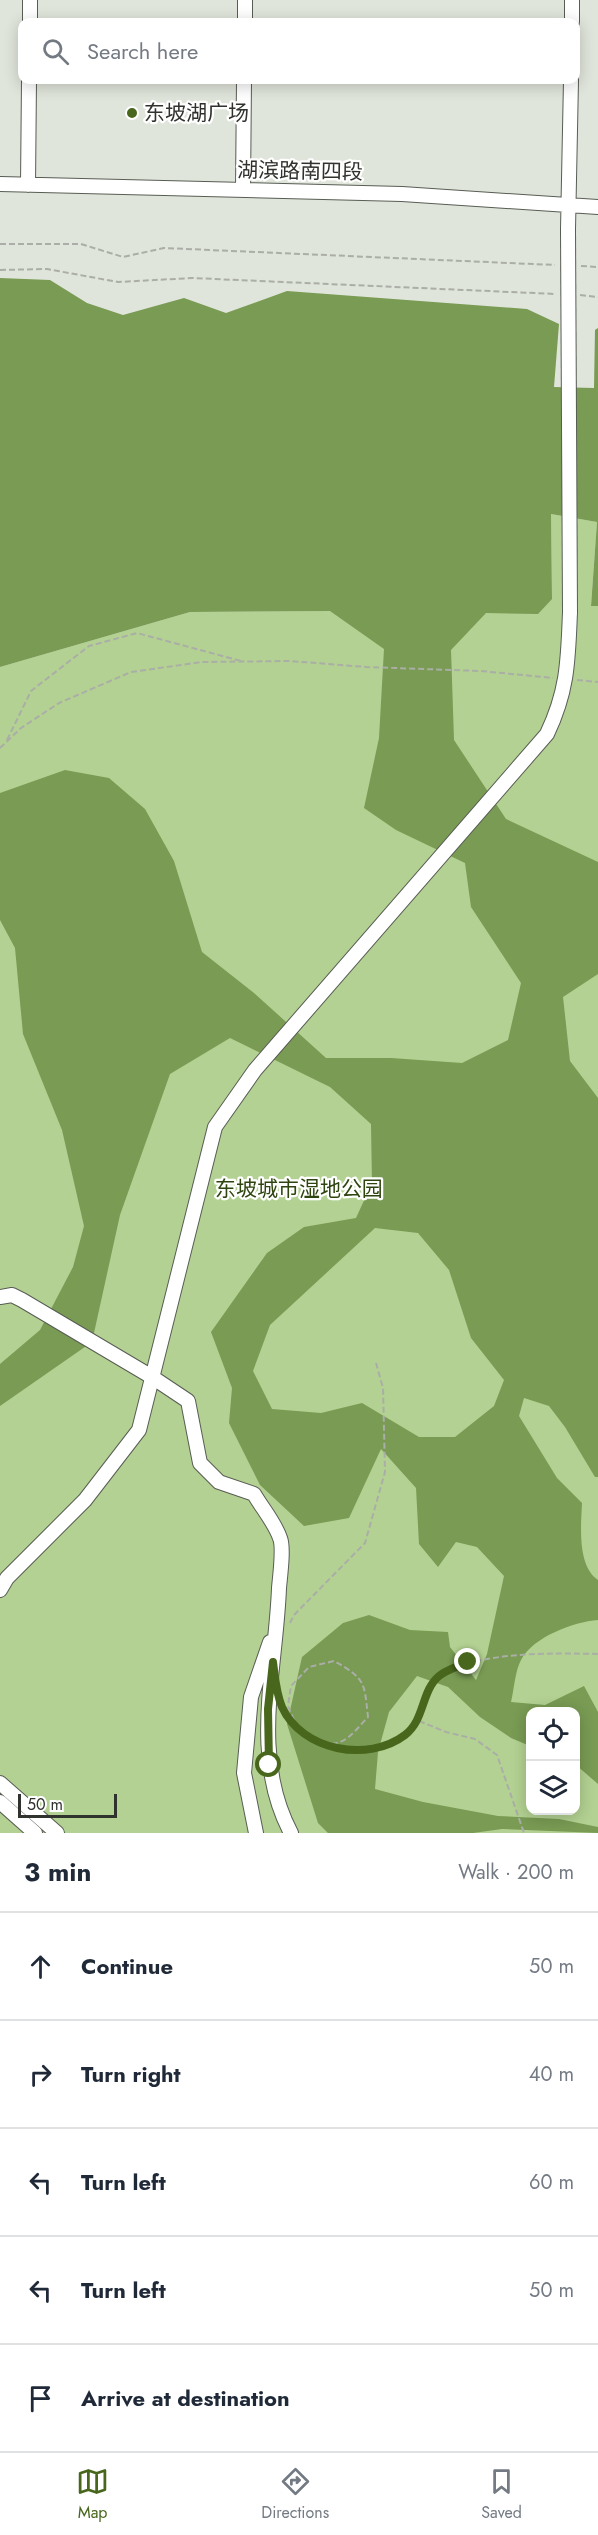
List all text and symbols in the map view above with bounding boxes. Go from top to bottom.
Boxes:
search box [18,18,580,84]
icon: search [39,35,72,68]
text: Search here [87,35,198,67]
place label: 东坡湖广场 [144,98,249,128]
marker: 东坡湖广场 [125,106,139,120]
street label: 湖滨路南四段 [237,155,363,187]
park label: 东坡城市湿地公园 [215,1174,383,1204]
route end [454,1648,480,1674]
map controls [526,1707,580,1815]
button: locate [526,1707,580,1761]
route start [255,1751,281,1777]
button: layers [526,1761,580,1815]
scale bar [18,1791,117,1818]
text: 50 m [27,1793,63,1816]
text: 3 min [24,1853,91,1891]
text: Walk · 200 m [458,1858,574,1887]
icon: ahead [24,1950,57,1983]
text: Continue [81,1950,173,1982]
text: 50 m [529,1952,574,1981]
icon: right [24,2058,57,2091]
text: Turn right [81,2058,181,2090]
text: 40 m [529,2060,574,2089]
icon: left [24,2166,57,2199]
text: Turn left [81,2166,166,2198]
text: 60 m [529,2168,574,2197]
icon: left [24,2274,57,2307]
text: Turn left [81,2274,166,2306]
text: 50 m [529,2276,574,2305]
icon: arrive [24,2382,57,2415]
text: Arrive at destination [81,2382,290,2414]
tab: Map [76,2465,109,2524]
tab: Directions [261,2465,329,2524]
tab: Saved [481,2465,522,2524]

